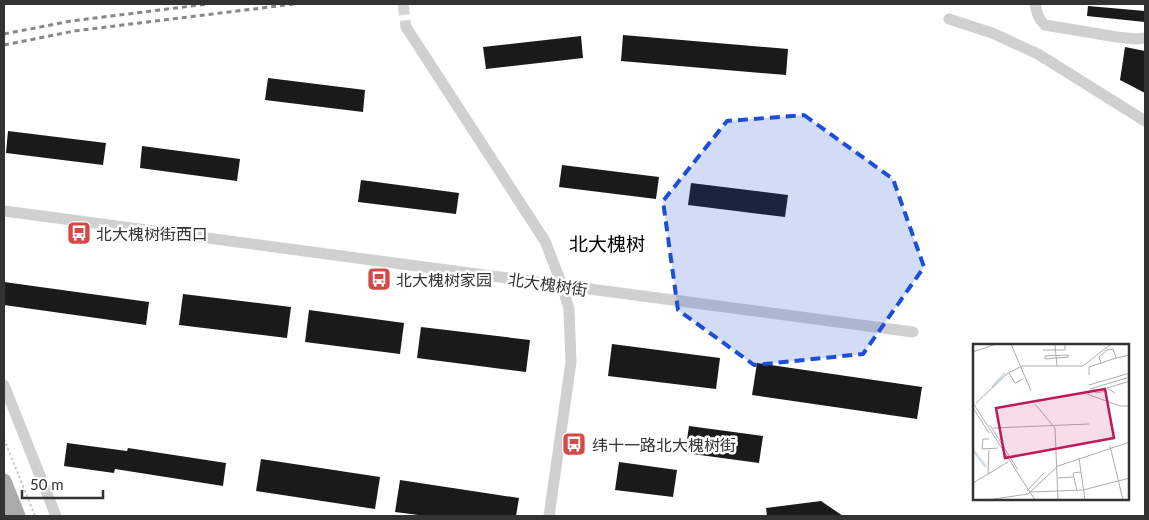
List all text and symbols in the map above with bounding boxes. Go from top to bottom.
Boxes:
bus stop icon: 北大槐树街西口 [66,220,92,246]
place label: 北大槐树街西口 [96,224,208,243]
district label: 北大槐树 [569,232,645,255]
bus stop icon: 北大槐树家园 [366,266,392,292]
street label: 北大槐树街 [507,269,589,299]
place label: 北大槐树家园 [396,270,492,289]
inset map [973,344,1129,500]
bus stop icon: 纬十一路北大槐树街 [561,431,587,457]
place label: 纬十一路北大槐树街 [592,435,736,454]
scale bar [22,468,104,500]
text: 50 m [30,475,64,493]

